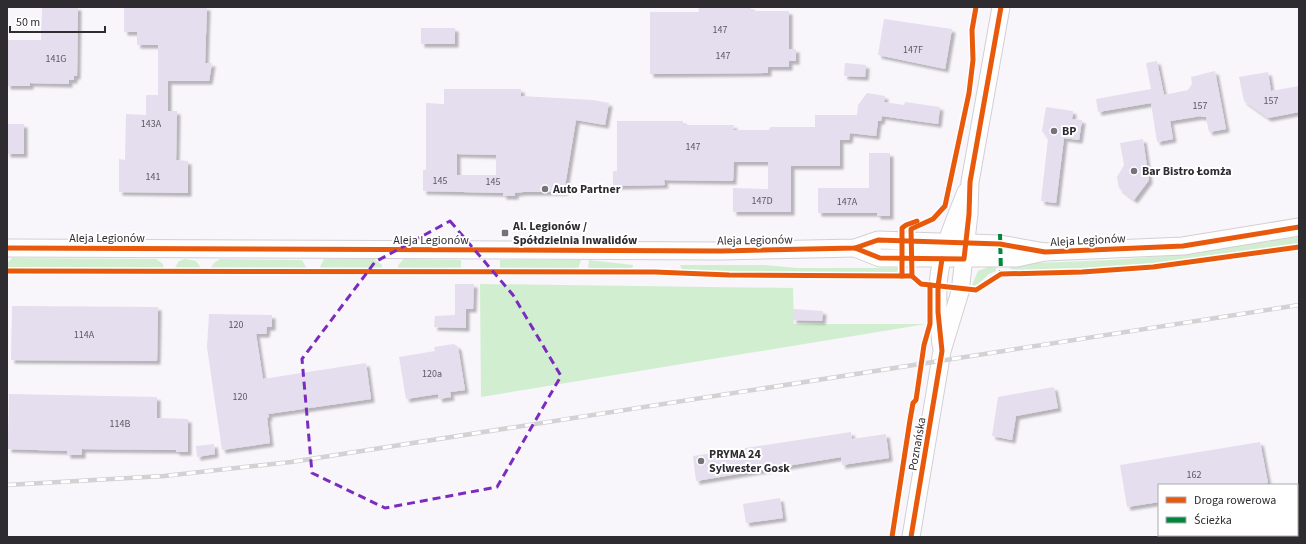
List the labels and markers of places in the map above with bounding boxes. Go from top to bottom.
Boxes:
place label: BP [1062,123,1076,140]
marker: BP [1049,126,1059,136]
place label: Bar Bistro Łomża [1142,163,1232,180]
marker: Bar Bistro Łomża [1129,166,1139,176]
place label: Auto Partner [552,181,621,198]
marker: Auto Partner [540,184,550,194]
place label: Al. Legionów / Spółdzielnia Inwalidów [512,218,638,249]
marker: Al. Legionów / Spółdzielnia Inwalidów [500,228,510,238]
place label: PRYMA 24 Sylwester Gosk [709,446,790,477]
marker: PRYMA 24 Sylwester Gosk [696,456,706,466]

